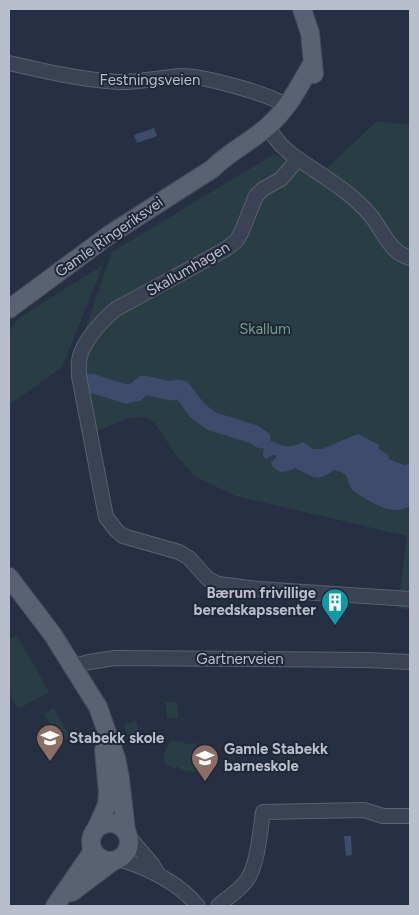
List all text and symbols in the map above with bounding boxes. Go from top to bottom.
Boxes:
street label: Festningsveien [100,71,200,89]
street label: Gamle Ringeriksvei [52,193,166,281]
street label: Skallumhagen [143,238,233,300]
park label: Skallum [239,320,291,338]
place label: Bærum frivillige beredskapssenter [193,584,317,619]
building icon: Bærum frivillige beredskapssenter [320,587,350,626]
street label: Gartnerveien [196,650,284,668]
school or university icon: Stabekk skole [35,723,65,762]
place label: Stabekk skole [69,729,165,747]
place label: Gamle Stabekk barneskole [224,740,328,775]
school or university icon: Gamle Stabekk barneskole [190,743,220,782]

